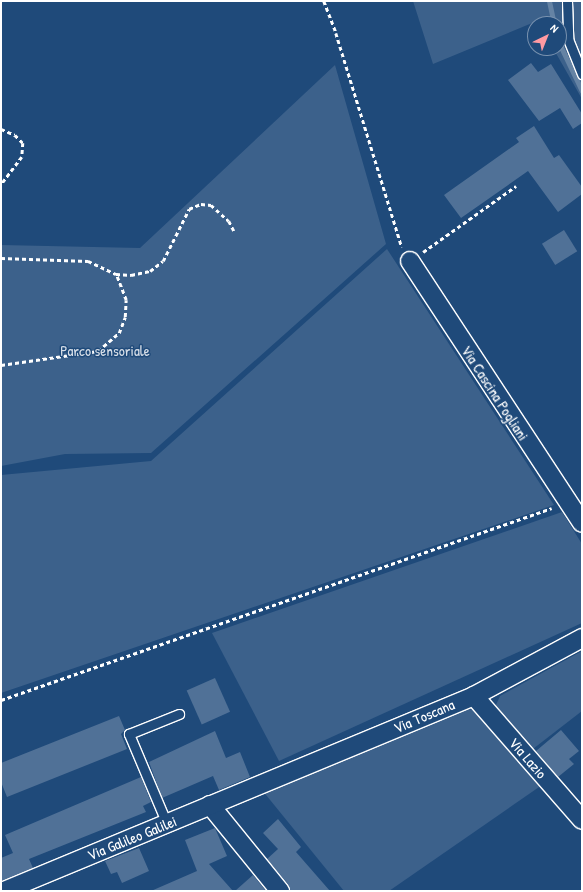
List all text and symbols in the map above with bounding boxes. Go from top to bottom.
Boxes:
north arrow [527,16,567,56]
text: N [548,21,561,35]
park label: Parco sensoriale [60,342,150,360]
street label: Via Cascina Pogliani [458,342,532,444]
street label: Via Toscana [391,695,457,737]
street label: Via Lazio [505,734,551,782]
street label: Via Galileo Galilei [85,812,179,864]

